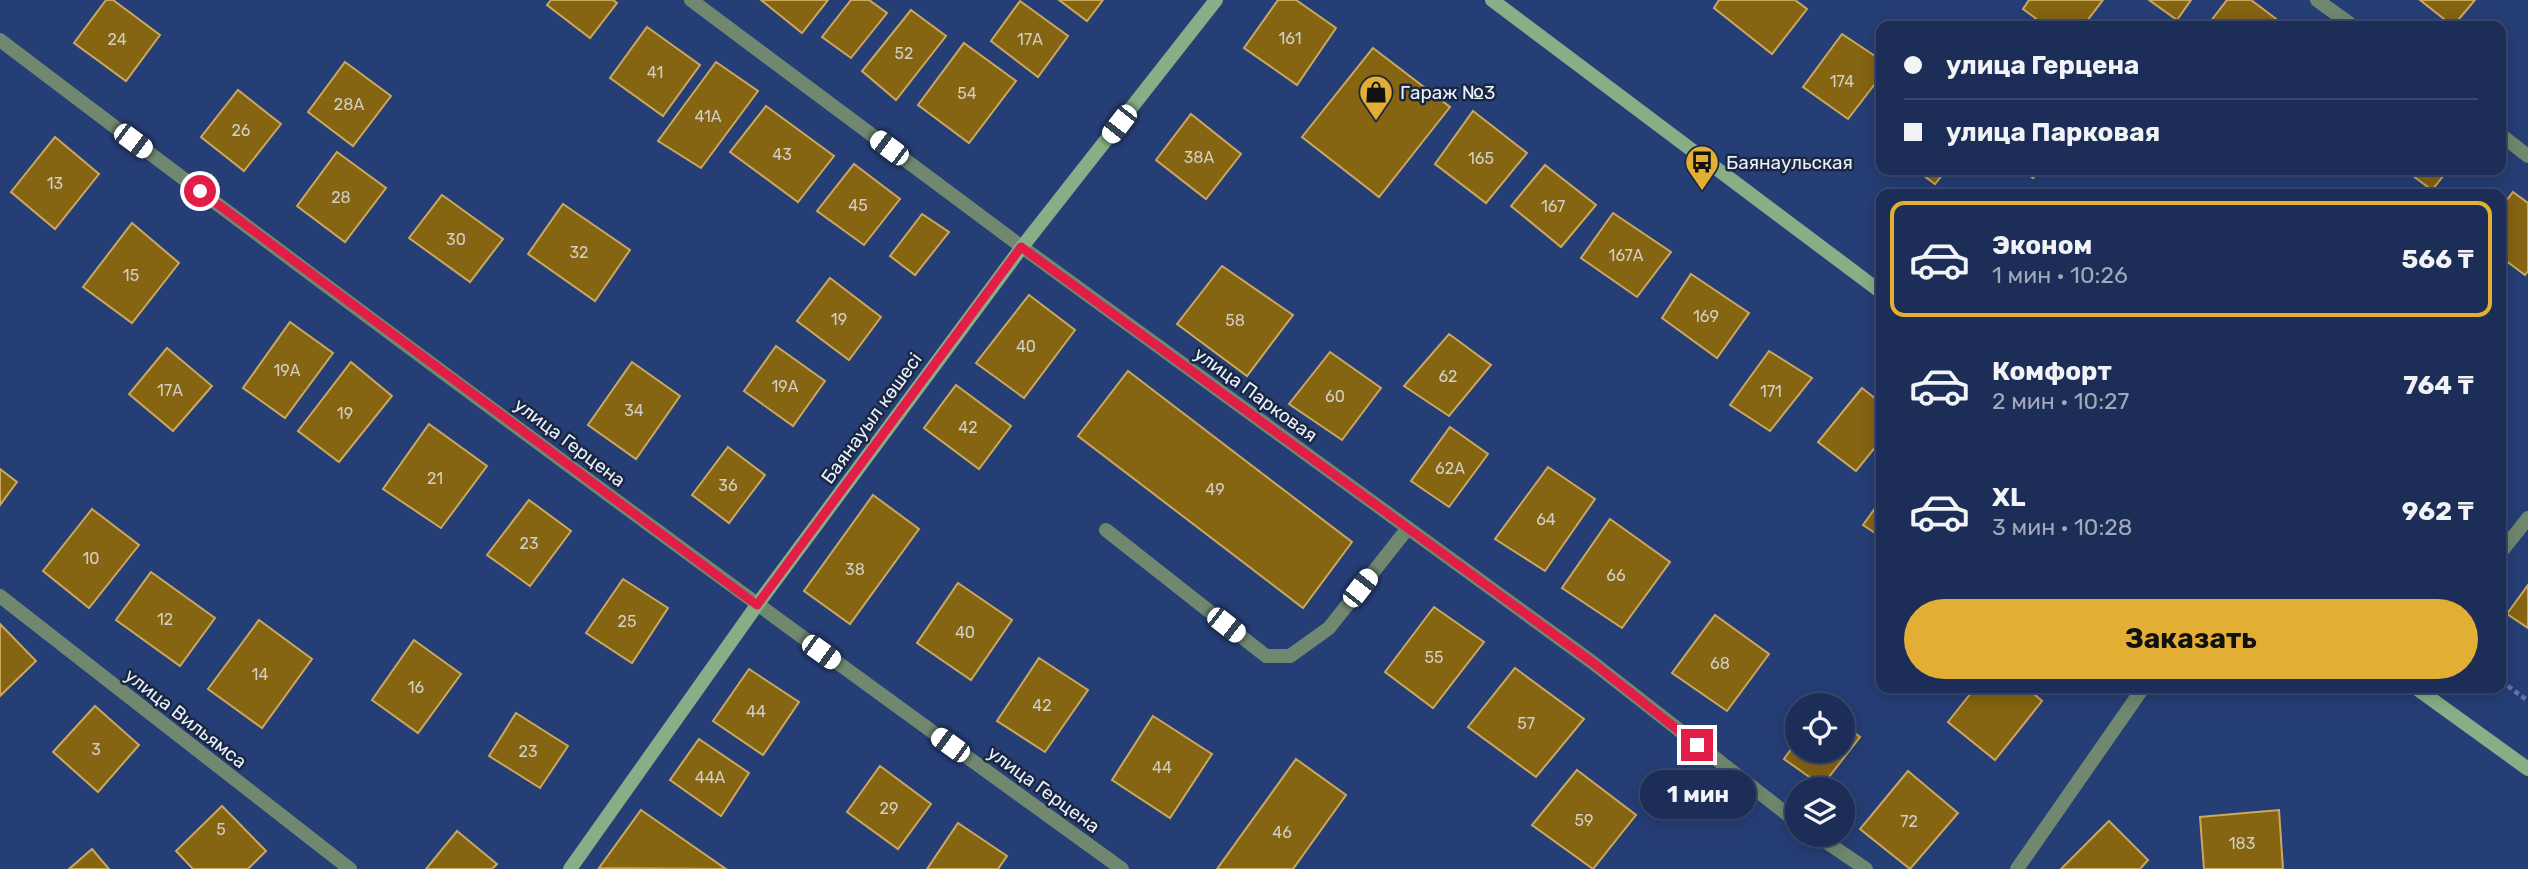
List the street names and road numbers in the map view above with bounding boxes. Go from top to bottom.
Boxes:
street label: улица Парковая [1190,342,1322,447]
street label: Баянауыл көшесі [816,348,927,488]
street label: улица Герцена [510,393,630,492]
street label: улица Вильямса [120,664,251,773]
street label: улица Герцена [983,741,1104,838]

